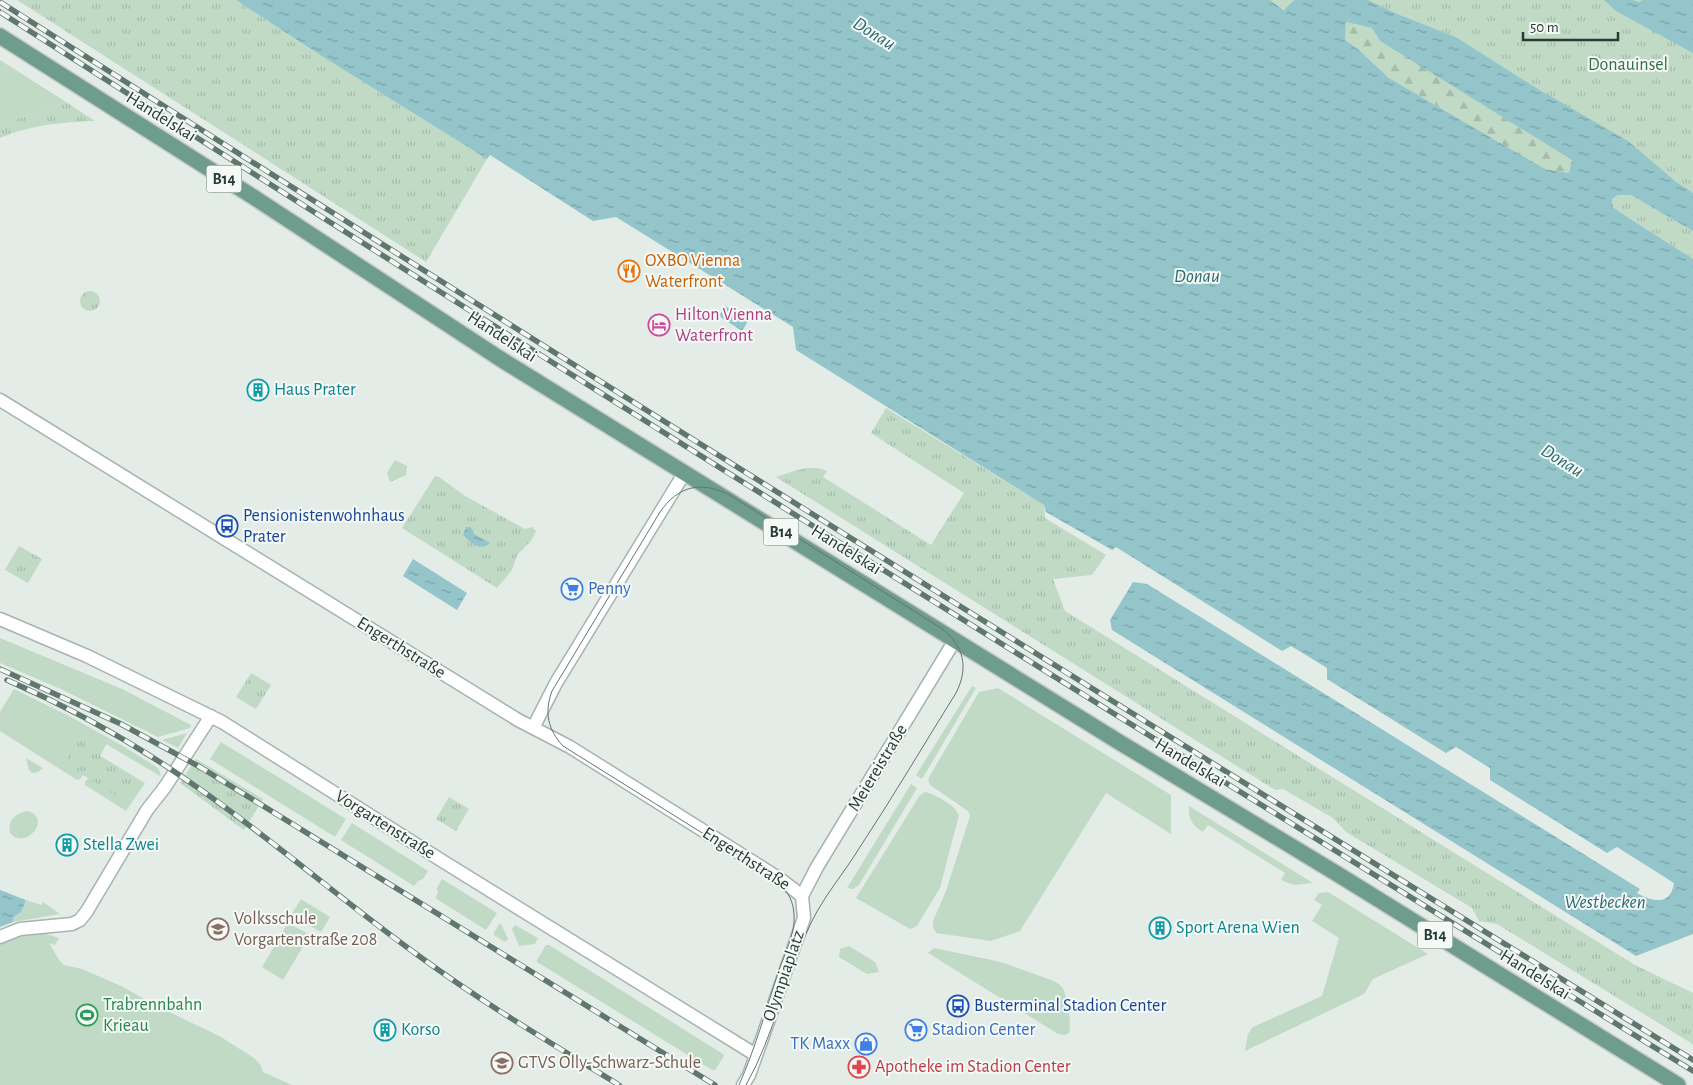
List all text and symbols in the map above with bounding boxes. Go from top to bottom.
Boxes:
scale bar [1523,10,1618,42]
water label: Donau [850,14,898,54]
text: 50 m [1530,20,1559,35]
park label: Donauinsel [1588,56,1668,74]
street label: Handelskai [123,89,199,145]
road number: B14 [206,165,242,192]
place label: OXBO Vienna Waterfront [645,252,740,291]
restaurant icon: OXBO Vienna Waterfront [617,259,641,283]
water label: Donau [1174,267,1220,286]
place label: Hilton Vienna Waterfront [675,306,772,345]
street label: Handelskai [464,308,540,366]
hotel icon: Hilton Vienna Waterfront [647,313,671,337]
building icon: Haus Prater [246,378,270,402]
place label: Haus Prater [274,381,356,399]
water label: Donau [1538,441,1586,481]
place label: Pensionistenwohnhaus Prater [243,507,405,546]
bus stop icon: Pensionistenwohnhaus Prater [215,514,239,538]
road number: B14 [764,518,798,546]
street label: Handelskai [808,522,884,578]
supermarket icon: Penny [560,577,584,601]
place label: Penny [588,580,631,598]
street label: Engerthstraße [354,614,448,682]
street label: Meiereistraße [845,721,911,815]
street label: Handelskai [1152,735,1228,791]
street label: Vorgartenstraße [332,787,438,863]
street label: Engerthstraße [699,824,793,894]
building icon: Stella Zwei [55,833,79,857]
place label: Stella Zwei [83,836,159,854]
water label: Westbecken [1564,893,1646,912]
place label: Volksschule Vorgartenstraße 208 [234,910,377,949]
building icon: Sport Arena Wien [1148,916,1172,940]
school or university icon: Volksschule Vorgartenstraße 208 [206,917,230,941]
place label: Sport Arena Wien [1176,919,1300,937]
road number: B14 [1418,922,1452,948]
street label: Olympiaplatz [760,928,808,1024]
street label: Handelskai [1497,947,1573,1003]
bus stop icon: Busterminal Stadion Center [946,994,970,1018]
place label: Trabrennbahn Krieau [103,996,202,1035]
place label: Busterminal Stadion Center [974,997,1166,1015]
sports icon: Trabrennbahn Krieau [75,1003,99,1027]
building icon: Korso [373,1018,397,1042]
supermarket icon: Stadion Center [904,1018,928,1042]
place label: Korso [401,1021,441,1039]
place label: Stadion Center [932,1021,1036,1039]
shop icon: TK Maxx [854,1032,878,1056]
place label: TK Maxx [790,1035,850,1053]
school or university icon: GTVS Olly-Schwarz-Schule [490,1051,514,1075]
place label: GTVS Olly-Schwarz-Schule [518,1054,701,1072]
pharmacy icon: Apotheke im Stadion Center [847,1055,871,1079]
place label: Apotheke im Stadion Center [875,1058,1071,1076]

